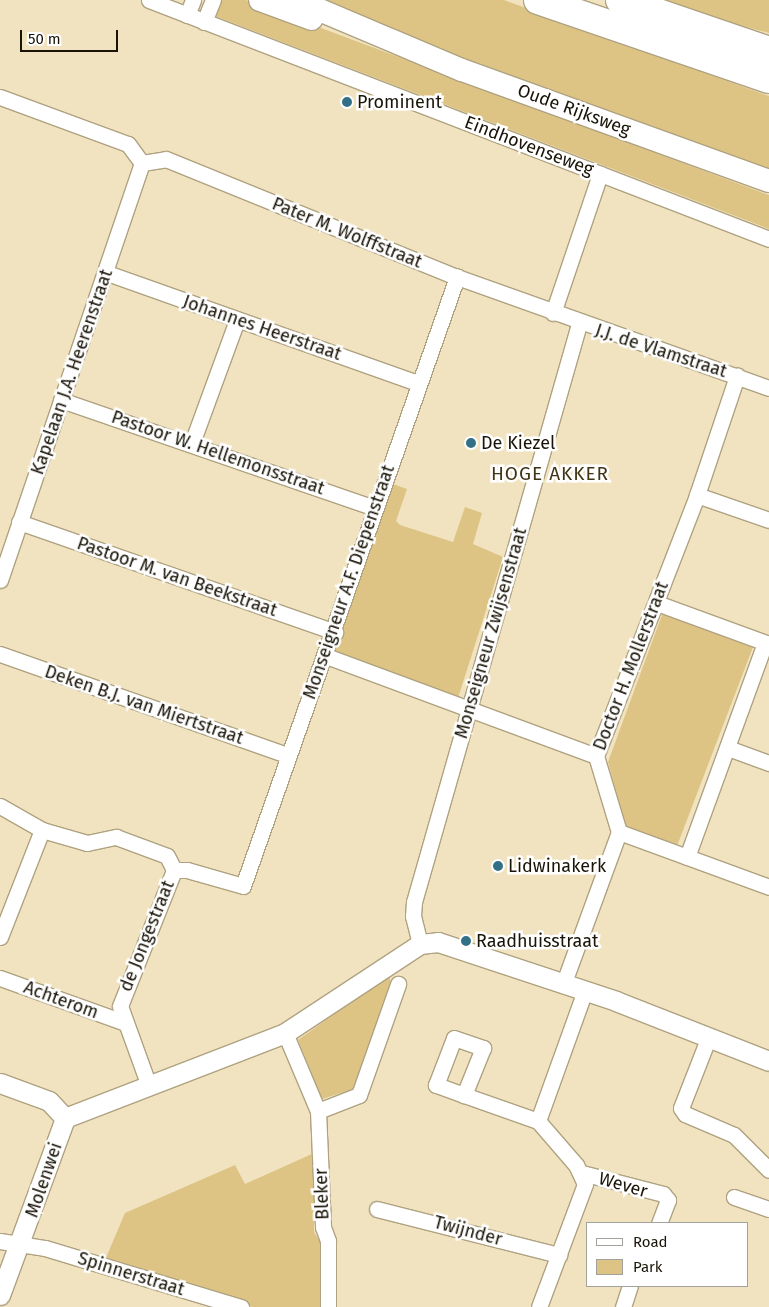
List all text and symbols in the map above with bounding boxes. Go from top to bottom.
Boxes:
scale bar [22,20,120,52]
text: 50 m [28,30,61,48]
street label: Oude Rijksweg [515,80,633,140]
place label: Prominent [357,91,442,113]
marker: Prominent [341,96,353,108]
street label: Eindhovenseweg [461,111,597,181]
street label: Pater M. Wolffstraat [269,193,425,273]
street label: Kapelaan J.A. Heerenstraat [27,266,117,478]
street label: Johannes Heerstraat [180,291,344,365]
street label: J.J. de Vlamstraat [592,320,730,382]
street label: Pastoor W. Hellemonsstraat [109,406,327,500]
place label: De Kiezel [481,432,555,454]
marker: De Kiezel [465,437,477,449]
street label: Monseigneur A.F. Diepenstraat [299,462,399,702]
district label: HOGE AKKER [490,463,610,485]
street label: Monseigneur Zwijsenstraat [451,525,531,741]
street label: Pastoor M. van Beekstraat [74,533,280,621]
street label: Doctor H. Mollerstraat [589,578,673,754]
street label: Deken B.J. van Miertstraat [42,661,246,749]
place label: Lidwinakerk [508,855,606,877]
marker: Lidwinakerk [492,860,504,872]
street label: de Jongestraat [115,877,179,995]
place label: Raadhuisstraat [476,930,599,952]
marker: Raadhuisstraat [460,935,472,947]
street label: Achterom [21,977,101,1023]
street label: Molenwei [21,1140,67,1220]
street label: Bleker [310,1168,334,1220]
street label: Wever [596,1168,650,1202]
street label: Twijnder [431,1212,505,1250]
legend [586,1222,749,1287]
text: Road [633,1233,668,1251]
street label: Spinnerstraat [75,1248,187,1300]
text: Park [633,1258,663,1276]

